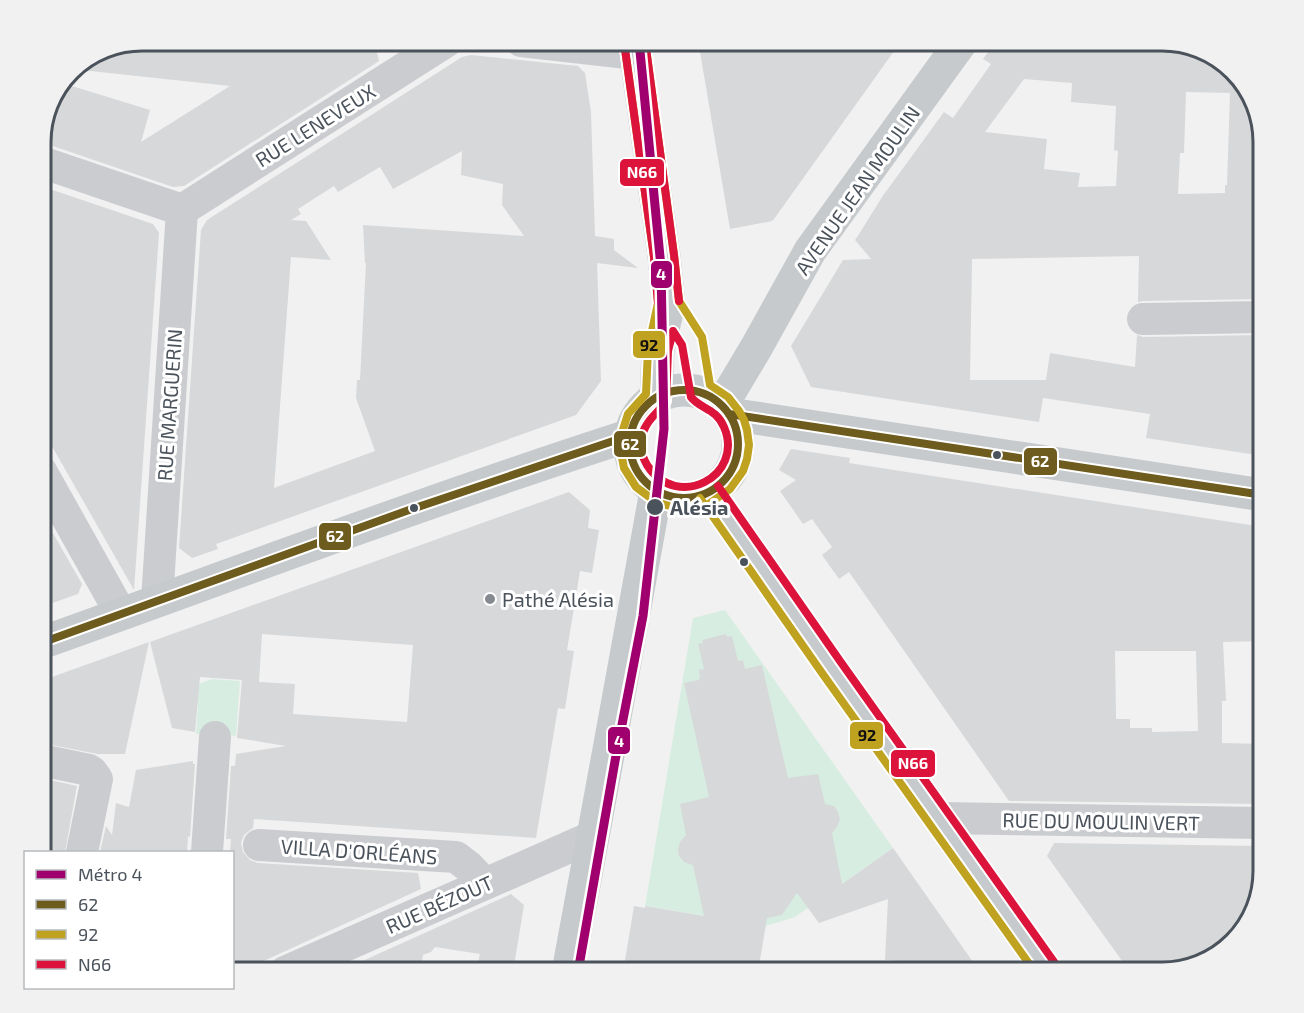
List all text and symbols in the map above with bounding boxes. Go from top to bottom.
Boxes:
street label: RUE LENEVEUX [251,79,379,171]
street label: AVENUE JEAN MOULIN [790,101,924,279]
line badge: N66 [619,158,665,187]
text: N66 [627,162,657,181]
line badge: 4 [650,260,673,289]
text: 4 [656,264,666,283]
street label: RUE MARGUERIN [152,328,186,482]
line badge: 92 [632,330,666,359]
text: 92 [640,335,658,354]
line badge: 62 [613,430,647,458]
text: 62 [621,434,639,453]
line badge: 62 [1023,447,1058,476]
unlabelled marker [991,449,1003,461]
text: 62 [1031,451,1049,470]
place label: Alésia [670,495,728,519]
marker: Alésia [645,497,665,517]
unlabelled marker [408,502,420,514]
line badge: 62 [318,522,352,551]
text: 62 [326,526,344,545]
unlabelled marker [738,556,750,568]
place label: Pathé Alésia [502,587,614,611]
marker: Pathé Alésia [483,592,497,606]
line badge: 92 [849,721,884,750]
text: 92 [858,725,876,744]
line badge: 4 [607,726,631,755]
text: 4 [614,731,624,750]
line badge: N66 [890,749,936,778]
text: N66 [898,753,928,772]
street label: RUE DU MOULIN VERT [1002,807,1200,835]
street label: VILLA D'ORLÉANS [280,834,438,868]
legend [24,851,234,989]
text: Métro 4 [78,863,143,885]
street label: RUE BÉZOUT [382,870,496,938]
text: 62 [78,893,98,915]
text: 92 [78,923,98,945]
text: N66 [78,953,111,975]

